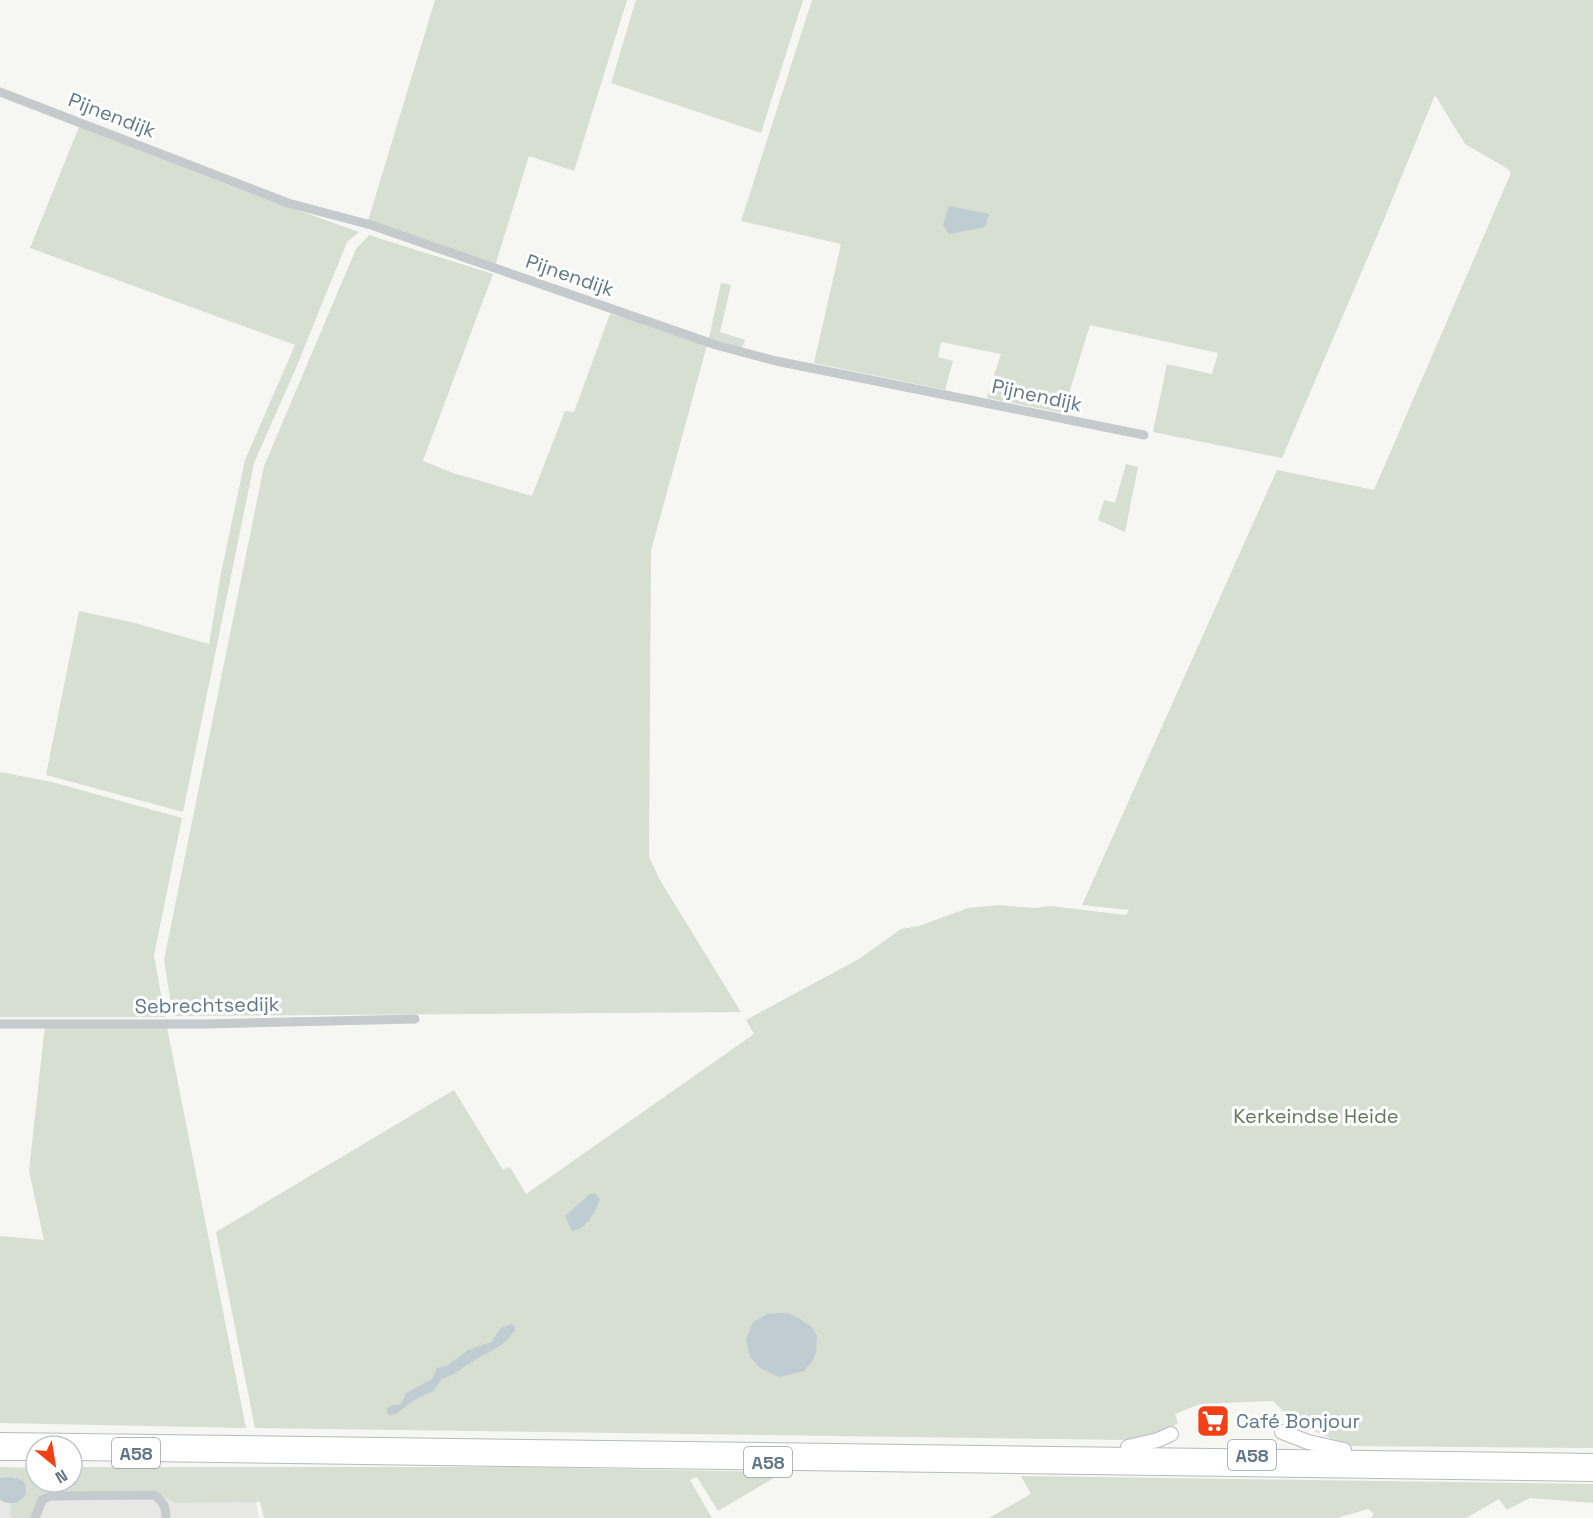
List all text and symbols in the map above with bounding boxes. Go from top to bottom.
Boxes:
street label: Pijnendijk [65,86,160,144]
street label: Pijnendijk [522,248,618,302]
street label: Pijnendijk [989,373,1085,417]
street label: Sebrechtsedijk [134,991,280,1019]
park label: Kerkeindse Heide [1233,1103,1399,1129]
supermarket icon: Café Bonjour [1195,1403,1231,1439]
place label: Café Bonjour [1236,1408,1360,1434]
north arrow [24,1434,84,1494]
road number: A58 [112,1438,160,1468]
road number: A58 [1228,1440,1276,1470]
road number: A58 [744,1447,792,1477]
text: N [51,1465,71,1488]

